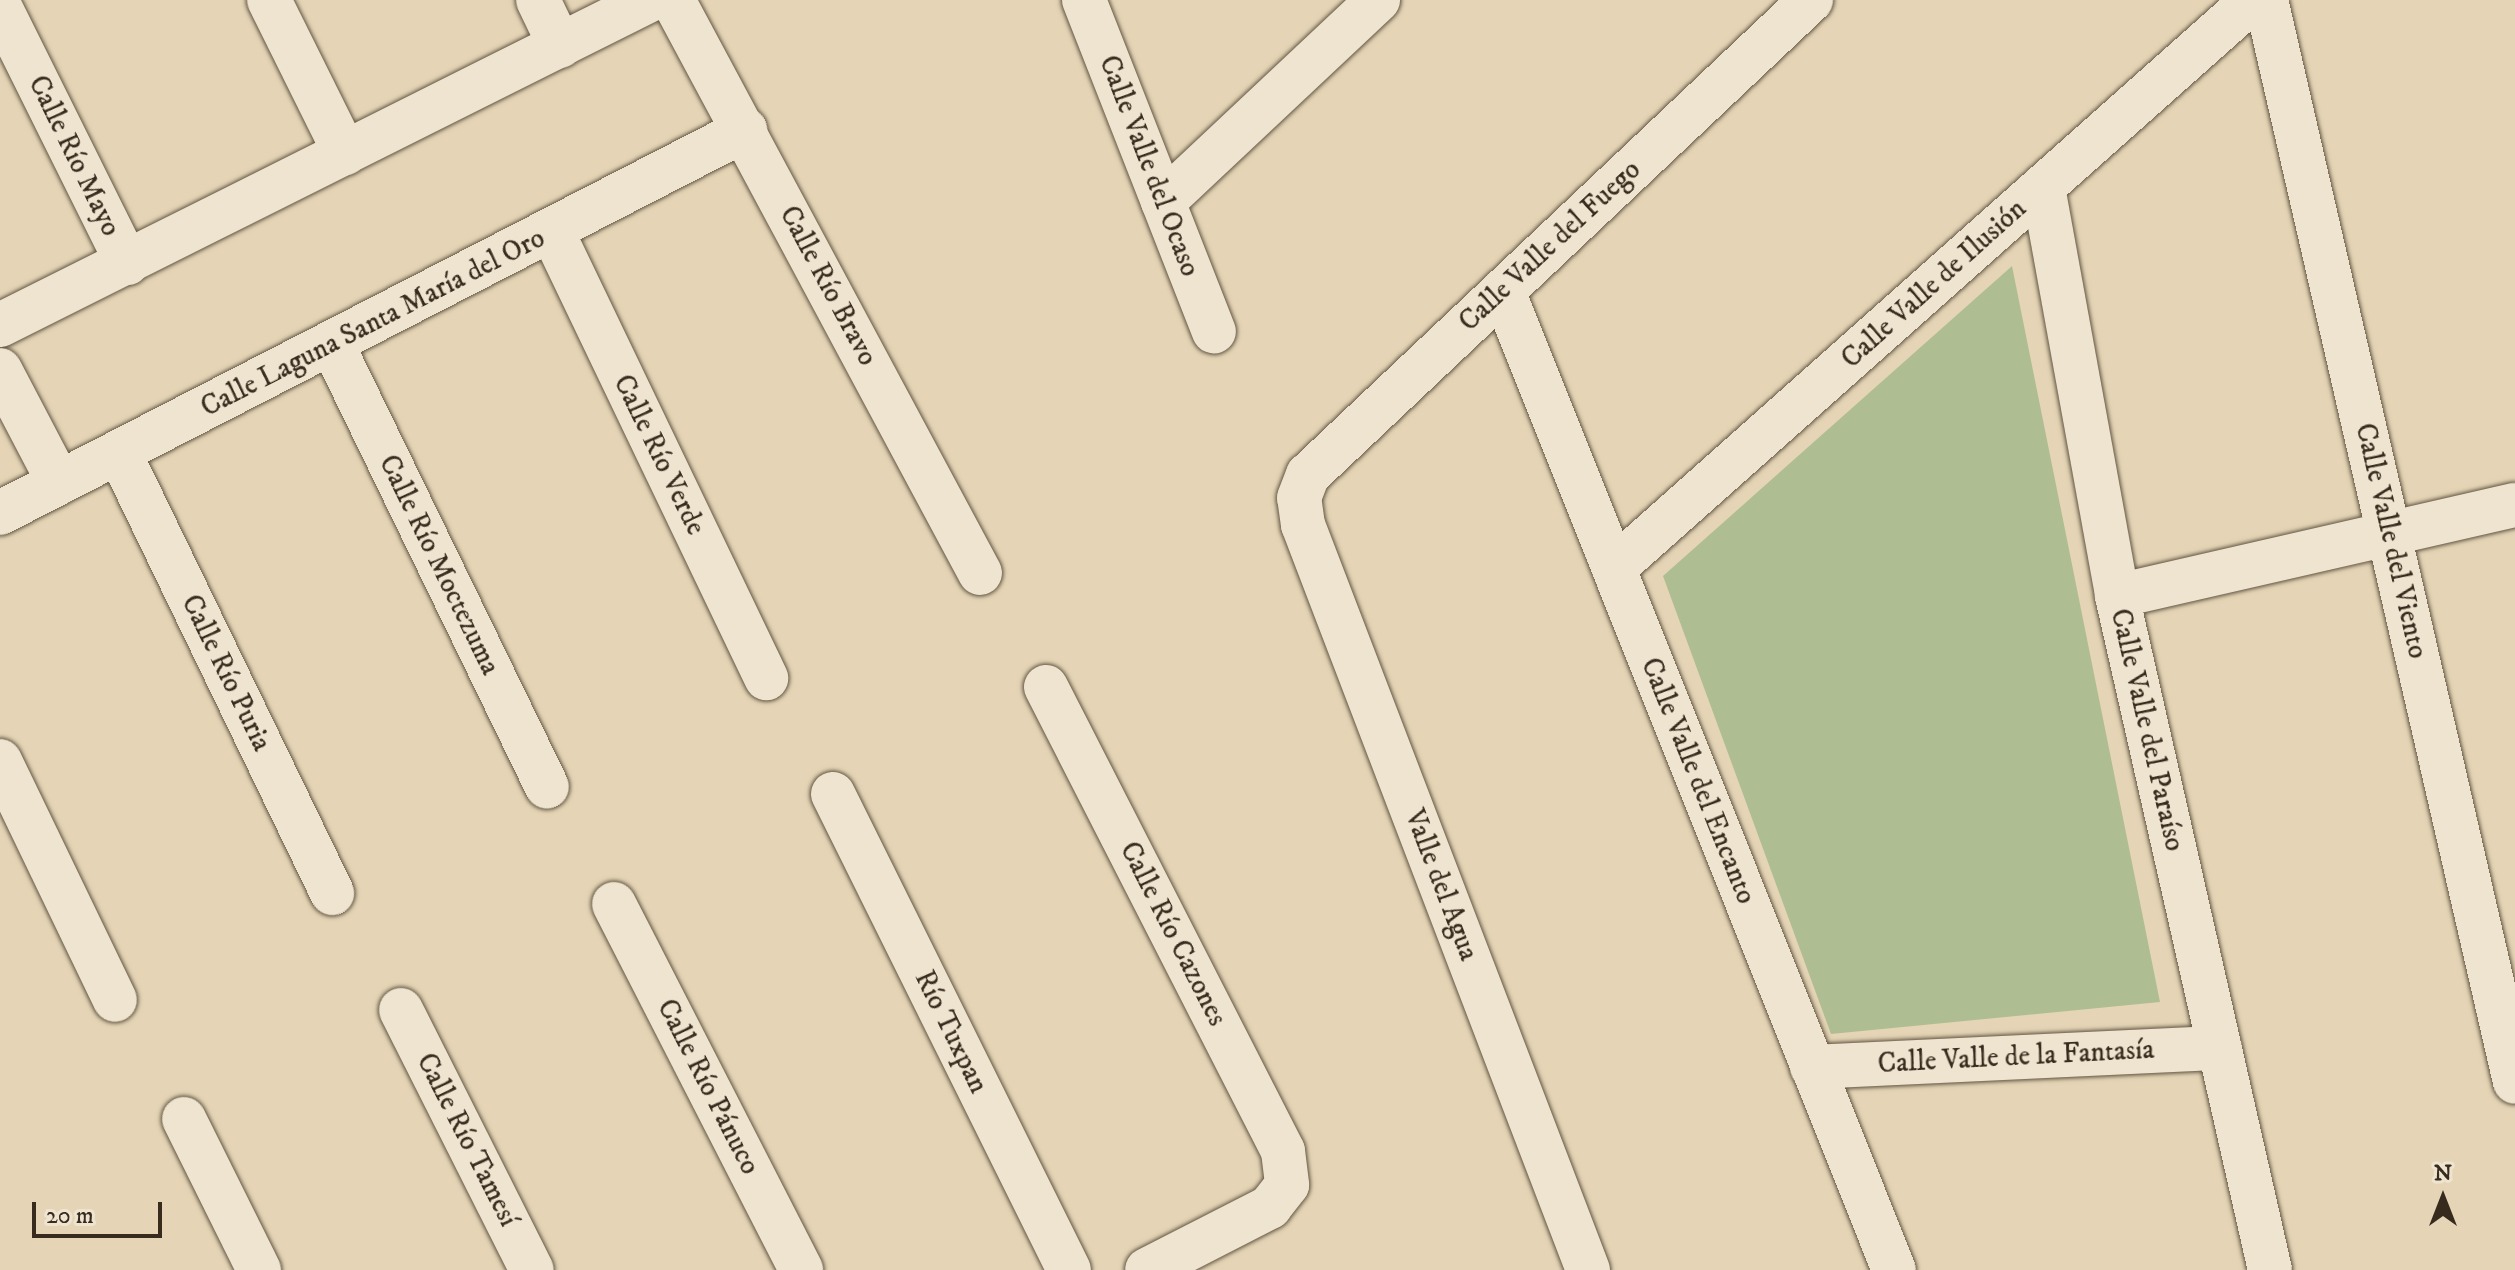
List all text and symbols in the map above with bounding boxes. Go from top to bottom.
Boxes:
street label: Calle Valle del Ocaso [1091,51,1207,281]
street label: Calle Río Mayo [21,70,127,242]
street label: Calle Valle del Fuego [1452,153,1648,339]
street label: Calle Valle de Ilusión [1835,192,2033,376]
street label: Calle Río Bravo [772,200,884,372]
street label: Calle Laguna Santa María del Oro [195,221,551,425]
street label: Calle Río Verde [606,369,712,541]
street label: Calle Valle del Viento [2348,420,2434,662]
street label: Calle Río Moctezuma [371,450,507,680]
street label: Calle Río Puria [174,589,278,757]
street label: Calle Valle del Paraíso [2103,606,2191,854]
street label: Calle Valle del Encanto [1633,653,1763,909]
street label: Valle del Agua [1397,805,1485,965]
street label: Calle Río Cazones [1112,836,1234,1032]
street label: Río Tuxpan [907,965,995,1099]
street label: Calle Río Pánuco [649,994,767,1180]
street label: Calle Valle de la Fantasía [1877,1033,2155,1081]
street label: Calle Río Tamesí [409,1048,525,1232]
north arrow [2403,1158,2483,1238]
text: N [2434,1160,2452,1187]
scale bar [36,1186,166,1236]
text: 20 m [46,1201,94,1231]

